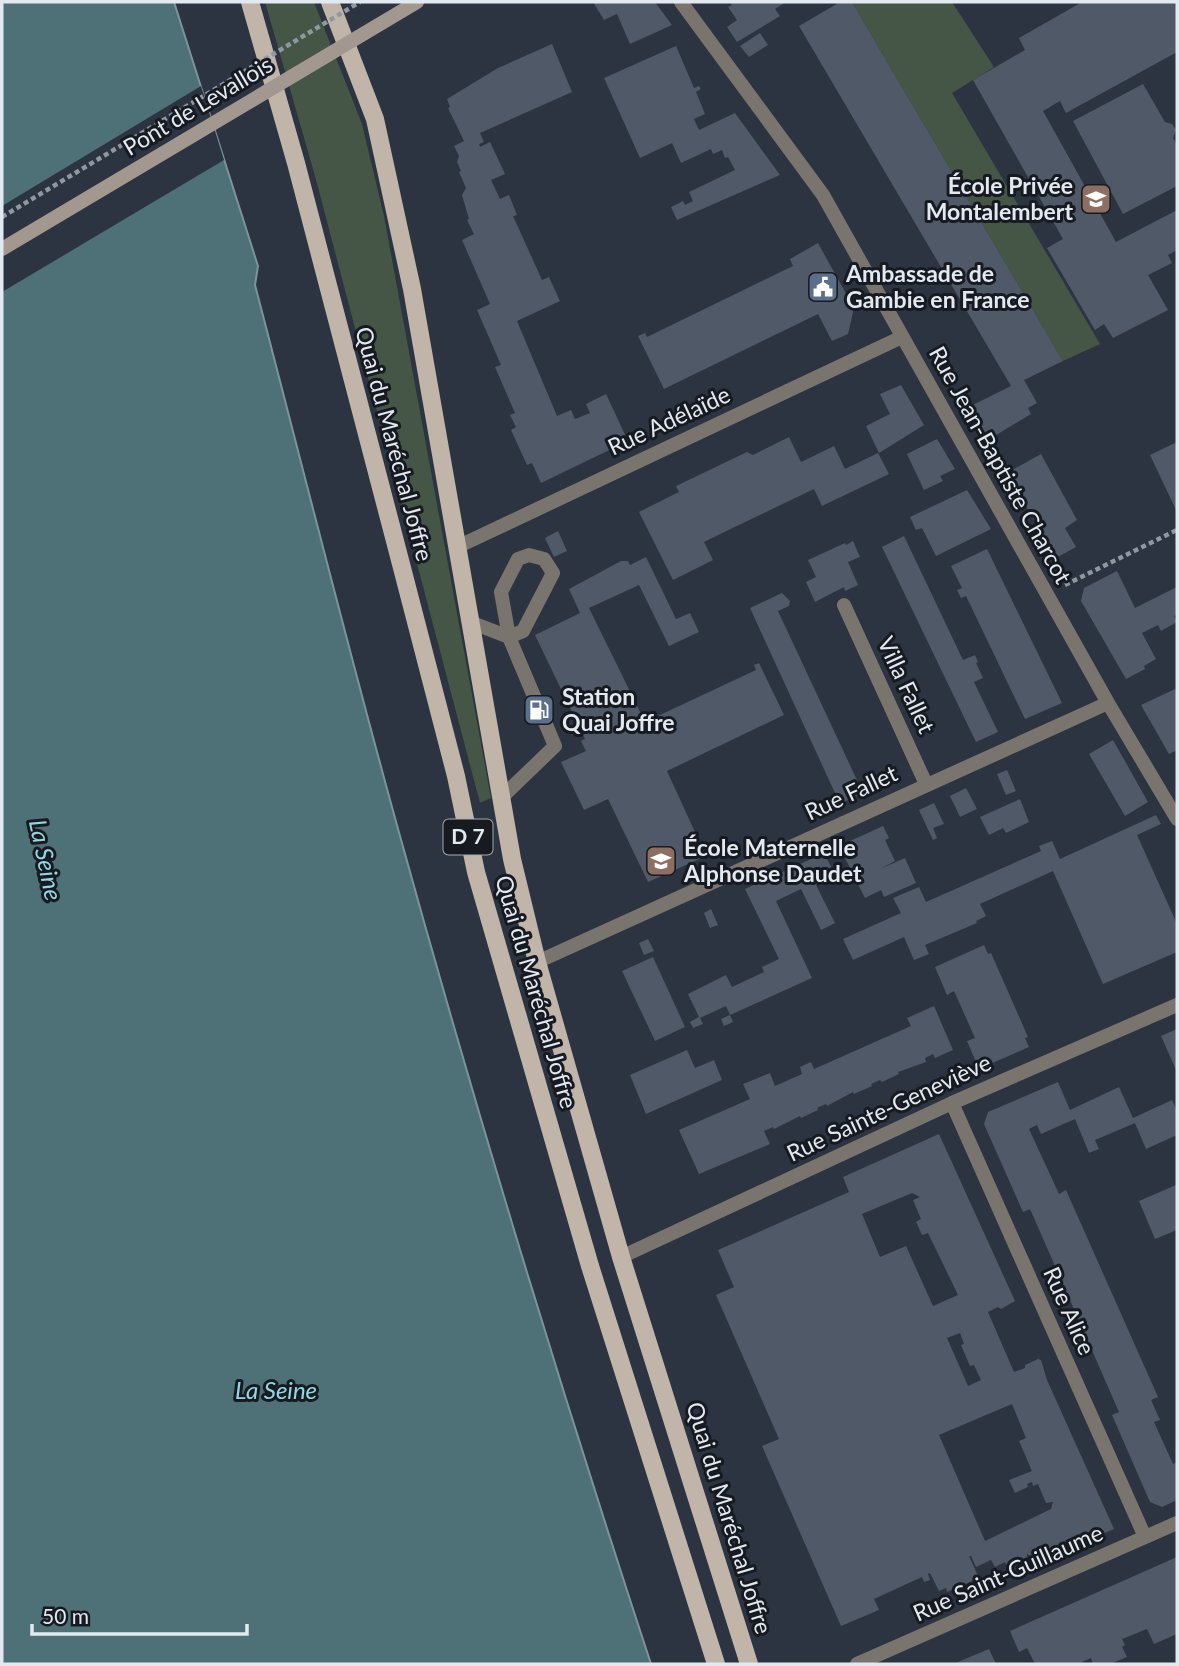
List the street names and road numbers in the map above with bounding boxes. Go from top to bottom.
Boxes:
street label: Pont de Levallois [118,50,277,161]
street label: Quai du Maréchal Joffre [350,324,440,564]
street label: Rue Jean-Baptiste Charcot [924,341,1078,589]
street label: Rue Adélaïde [603,380,734,461]
street label: Villa Fallet [872,632,942,738]
street label: Rue Fallet [800,758,902,826]
road number: D 7 [444,820,492,854]
street label: Quai du Maréchal Joffre [490,872,584,1112]
street label: Rue Sainte-Geneviève [782,1047,995,1167]
street label: Rue Alice [1038,1262,1102,1359]
street label: Quai du Maréchal Joffre [681,1398,779,1637]
street label: Rue Saint-Guillaume [908,1518,1107,1626]

